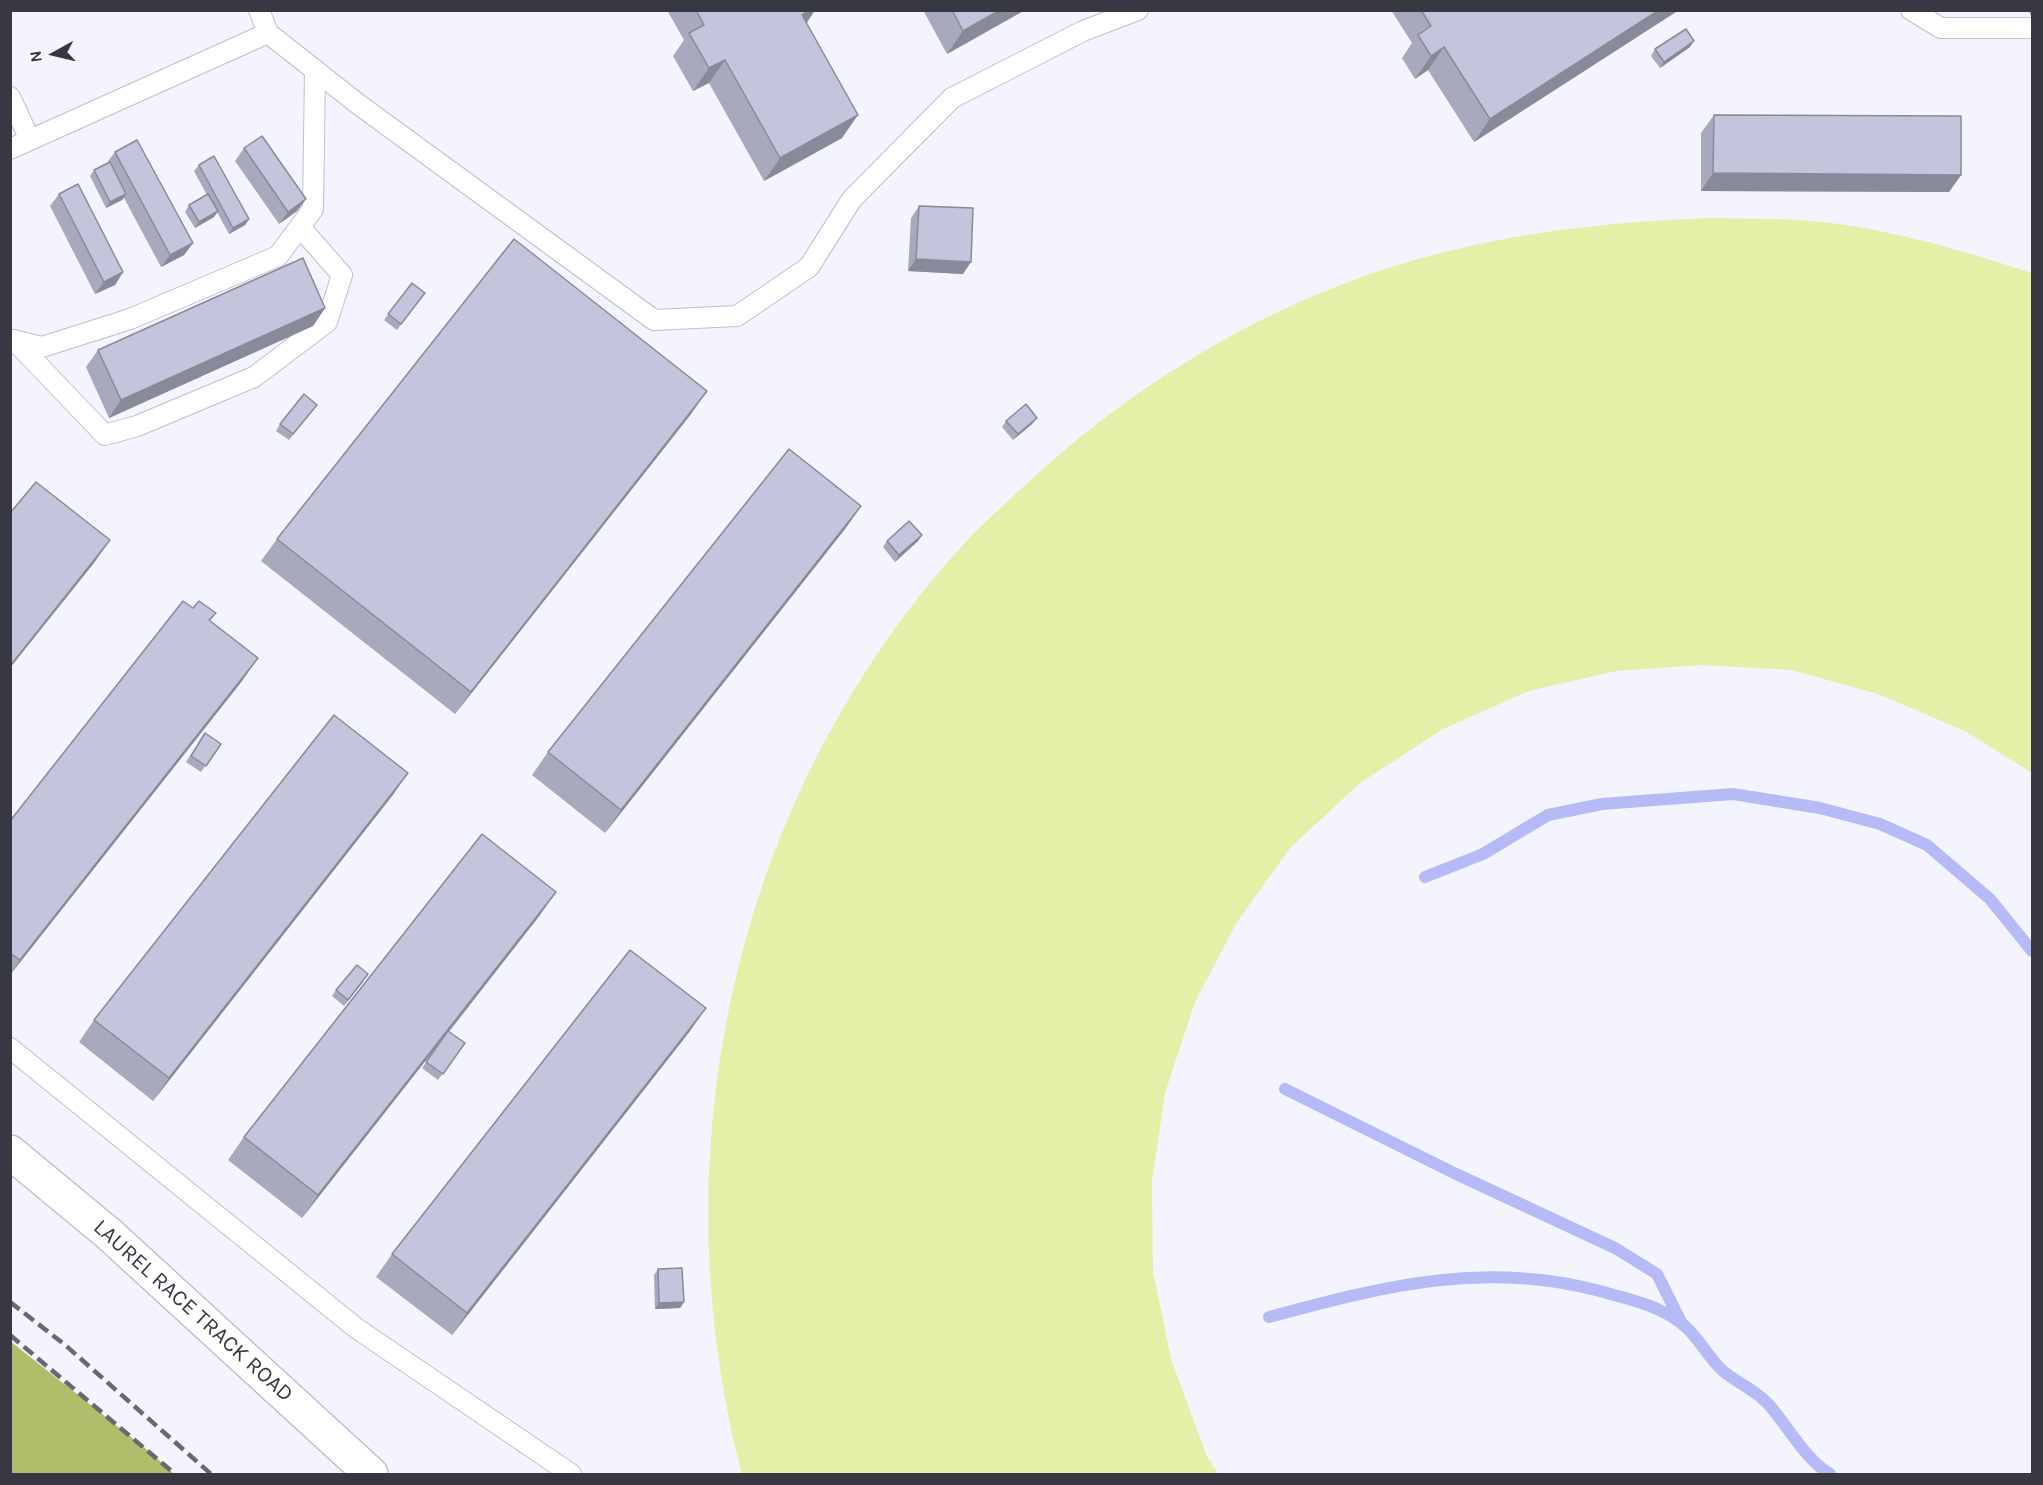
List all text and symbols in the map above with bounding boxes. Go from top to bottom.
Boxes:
north arrow [24,24,84,84]
text: N [25,50,46,64]
street label: LAUREL RACE TRACK ROAD [88,1214,298,1408]

